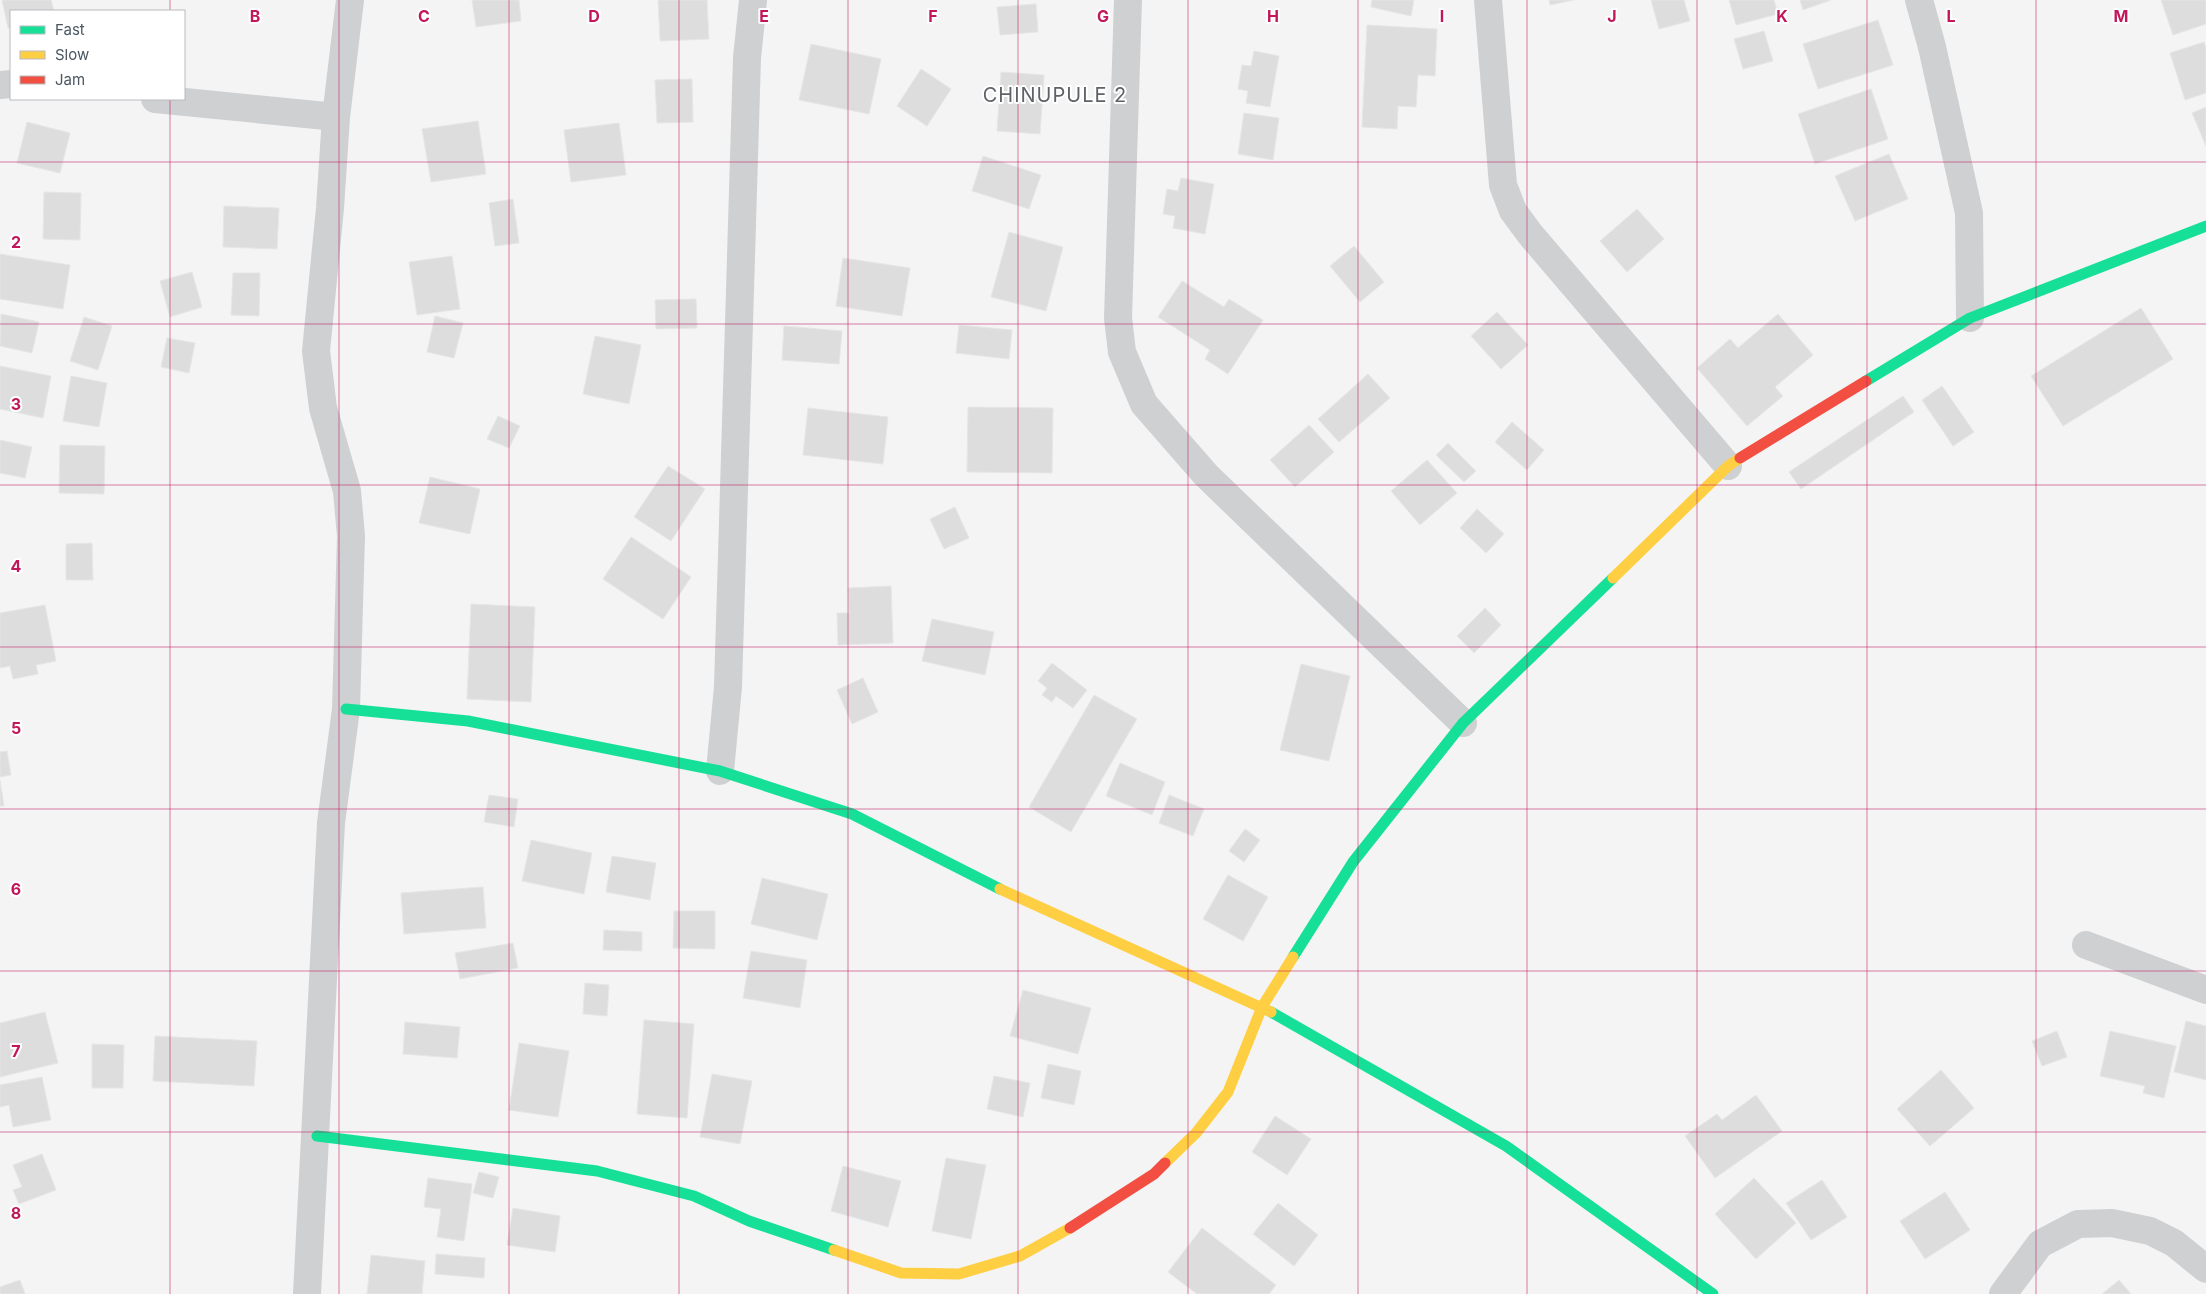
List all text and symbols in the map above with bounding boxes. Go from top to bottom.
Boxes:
text: B [250,6,260,26]
text: C [418,6,430,26]
text: D [588,6,600,26]
text: E [759,6,769,26]
text: F [928,6,938,26]
text: G [1097,6,1109,26]
text: H [1267,6,1279,26]
text: I [1440,6,1444,26]
text: J [1607,6,1617,26]
text: K [1776,6,1788,26]
text: L [1946,6,1956,26]
text: M [2114,6,2128,26]
legend [10,10,185,100]
text: Fast [55,20,85,39]
text: Slow [55,45,89,64]
text: Jam [55,70,85,89]
district label: CHINUPULE 2 [983,83,1127,107]
text: 2 [11,232,21,252]
text: 3 [11,394,21,414]
text: 4 [11,556,22,576]
text: 5 [11,718,21,738]
text: 6 [11,879,21,899]
text: 7 [11,1041,21,1061]
text: 8 [11,1203,21,1223]

